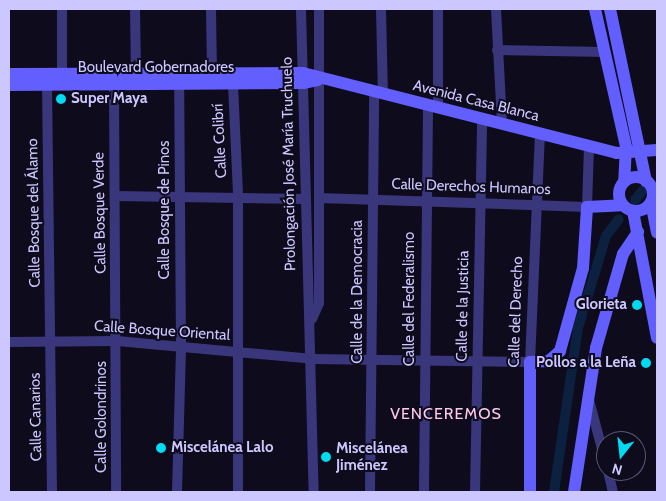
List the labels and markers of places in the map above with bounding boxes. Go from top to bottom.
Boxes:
place label: Super Maya [71,90,148,108]
marker: Super Maya [55,93,67,105]
place label: Glorieta [576,296,627,314]
marker: Glorieta [631,299,643,311]
place label: Pollos a la Leña [536,354,636,372]
marker: Pollos a la Leña [640,357,652,369]
place label: Miscelánea Lalo [171,439,273,457]
place label: Miscelánea Jiménez [336,439,408,474]
marker: Miscelánea Lalo [155,442,167,454]
marker: Miscelánea Jiménez [320,451,332,463]

